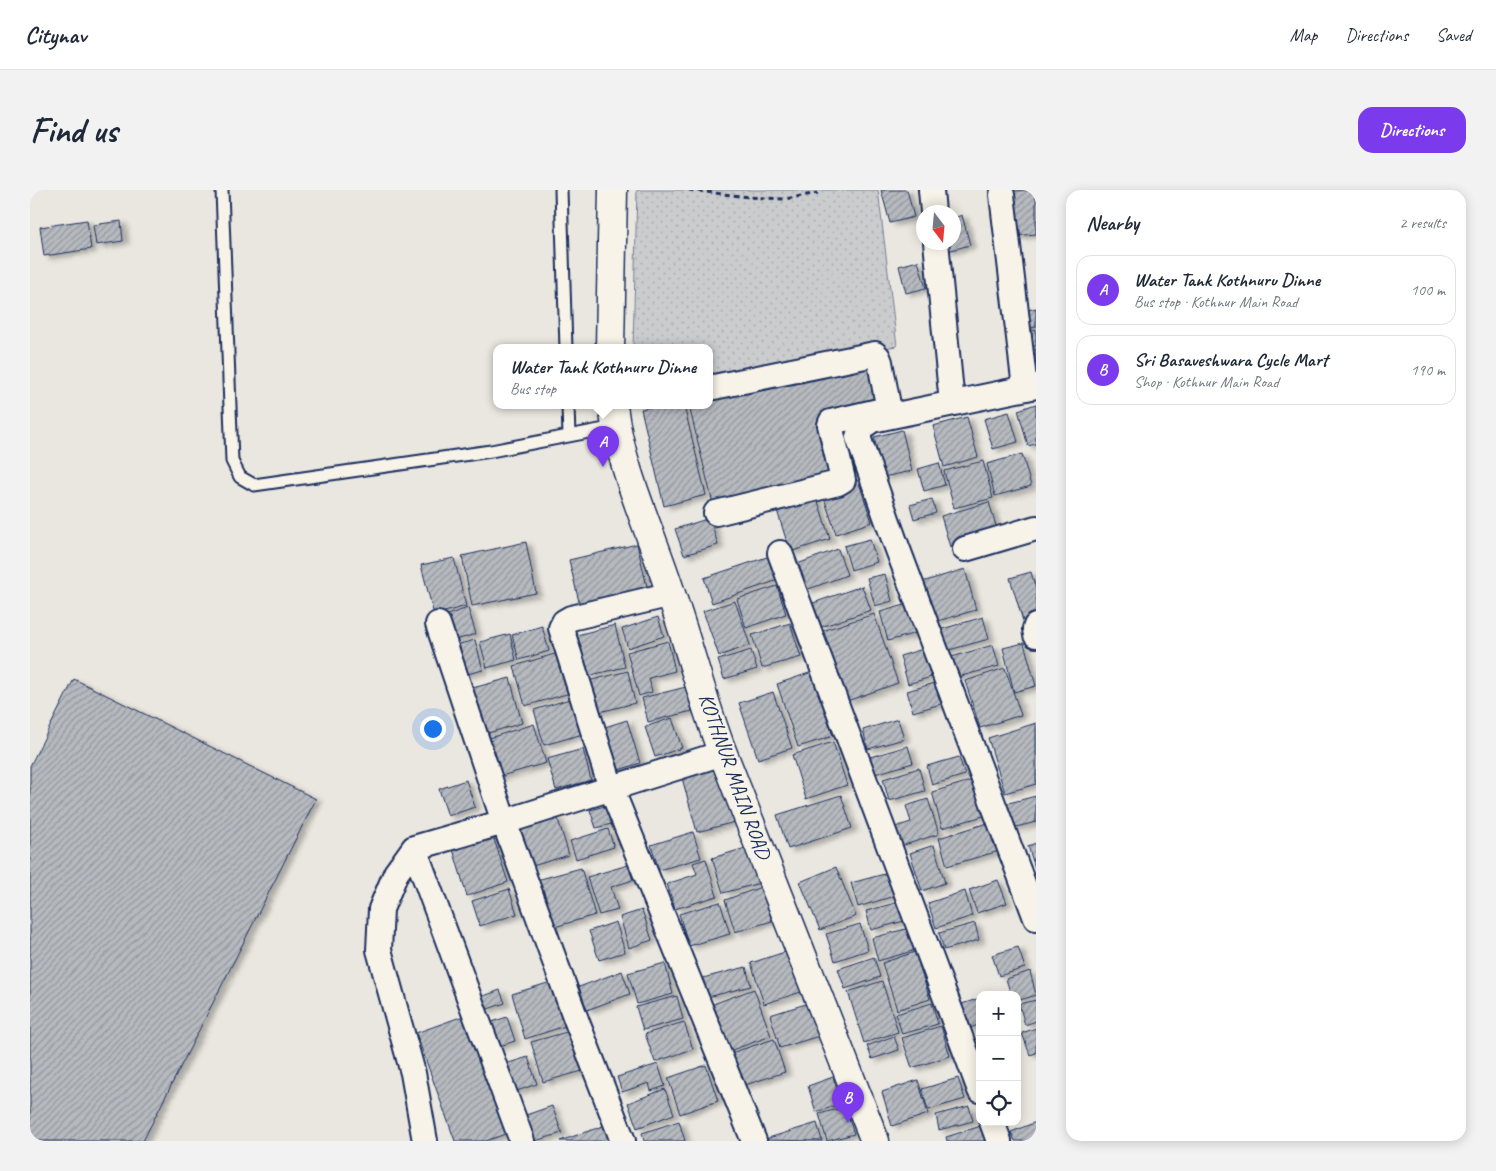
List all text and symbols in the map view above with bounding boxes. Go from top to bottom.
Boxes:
text: Citynav [25,20,86,50]
text: Map [1290,24,1317,46]
text: Directions [1345,24,1408,46]
text: Saved [1436,24,1471,46]
button: Directions [1358,107,1466,153]
text: Find us [30,108,117,153]
north arrow [916,205,961,250]
text: Nearby [1086,210,1139,236]
text: 2 results [1399,213,1446,233]
text: Water Tank Kothnuru Dinne [1134,268,1320,292]
text: A [1099,280,1107,300]
text: 100 m [1411,280,1445,300]
text: Bus stop · Kothnur Main Road [1134,292,1298,312]
popup [493,344,713,409]
text: Sri Basaveshwara Cycle Mart [1134,348,1328,372]
text: Water Tank Kothnuru Dinne [510,355,696,379]
text: B [1099,360,1107,380]
text: 190 m [1411,360,1445,380]
text: Shop · Kothnur Main Road [1134,372,1279,392]
text: Bus stop [510,379,556,399]
pin: A [587,426,619,467]
street label: KOTHNUR MAIN ROAD [693,690,778,864]
your location [420,716,446,742]
map controls [976,991,1021,1126]
button: + [976,991,1021,1036]
button: − [976,1036,1021,1081]
button: locate [976,1081,1021,1126]
pin: B [832,1082,864,1123]

